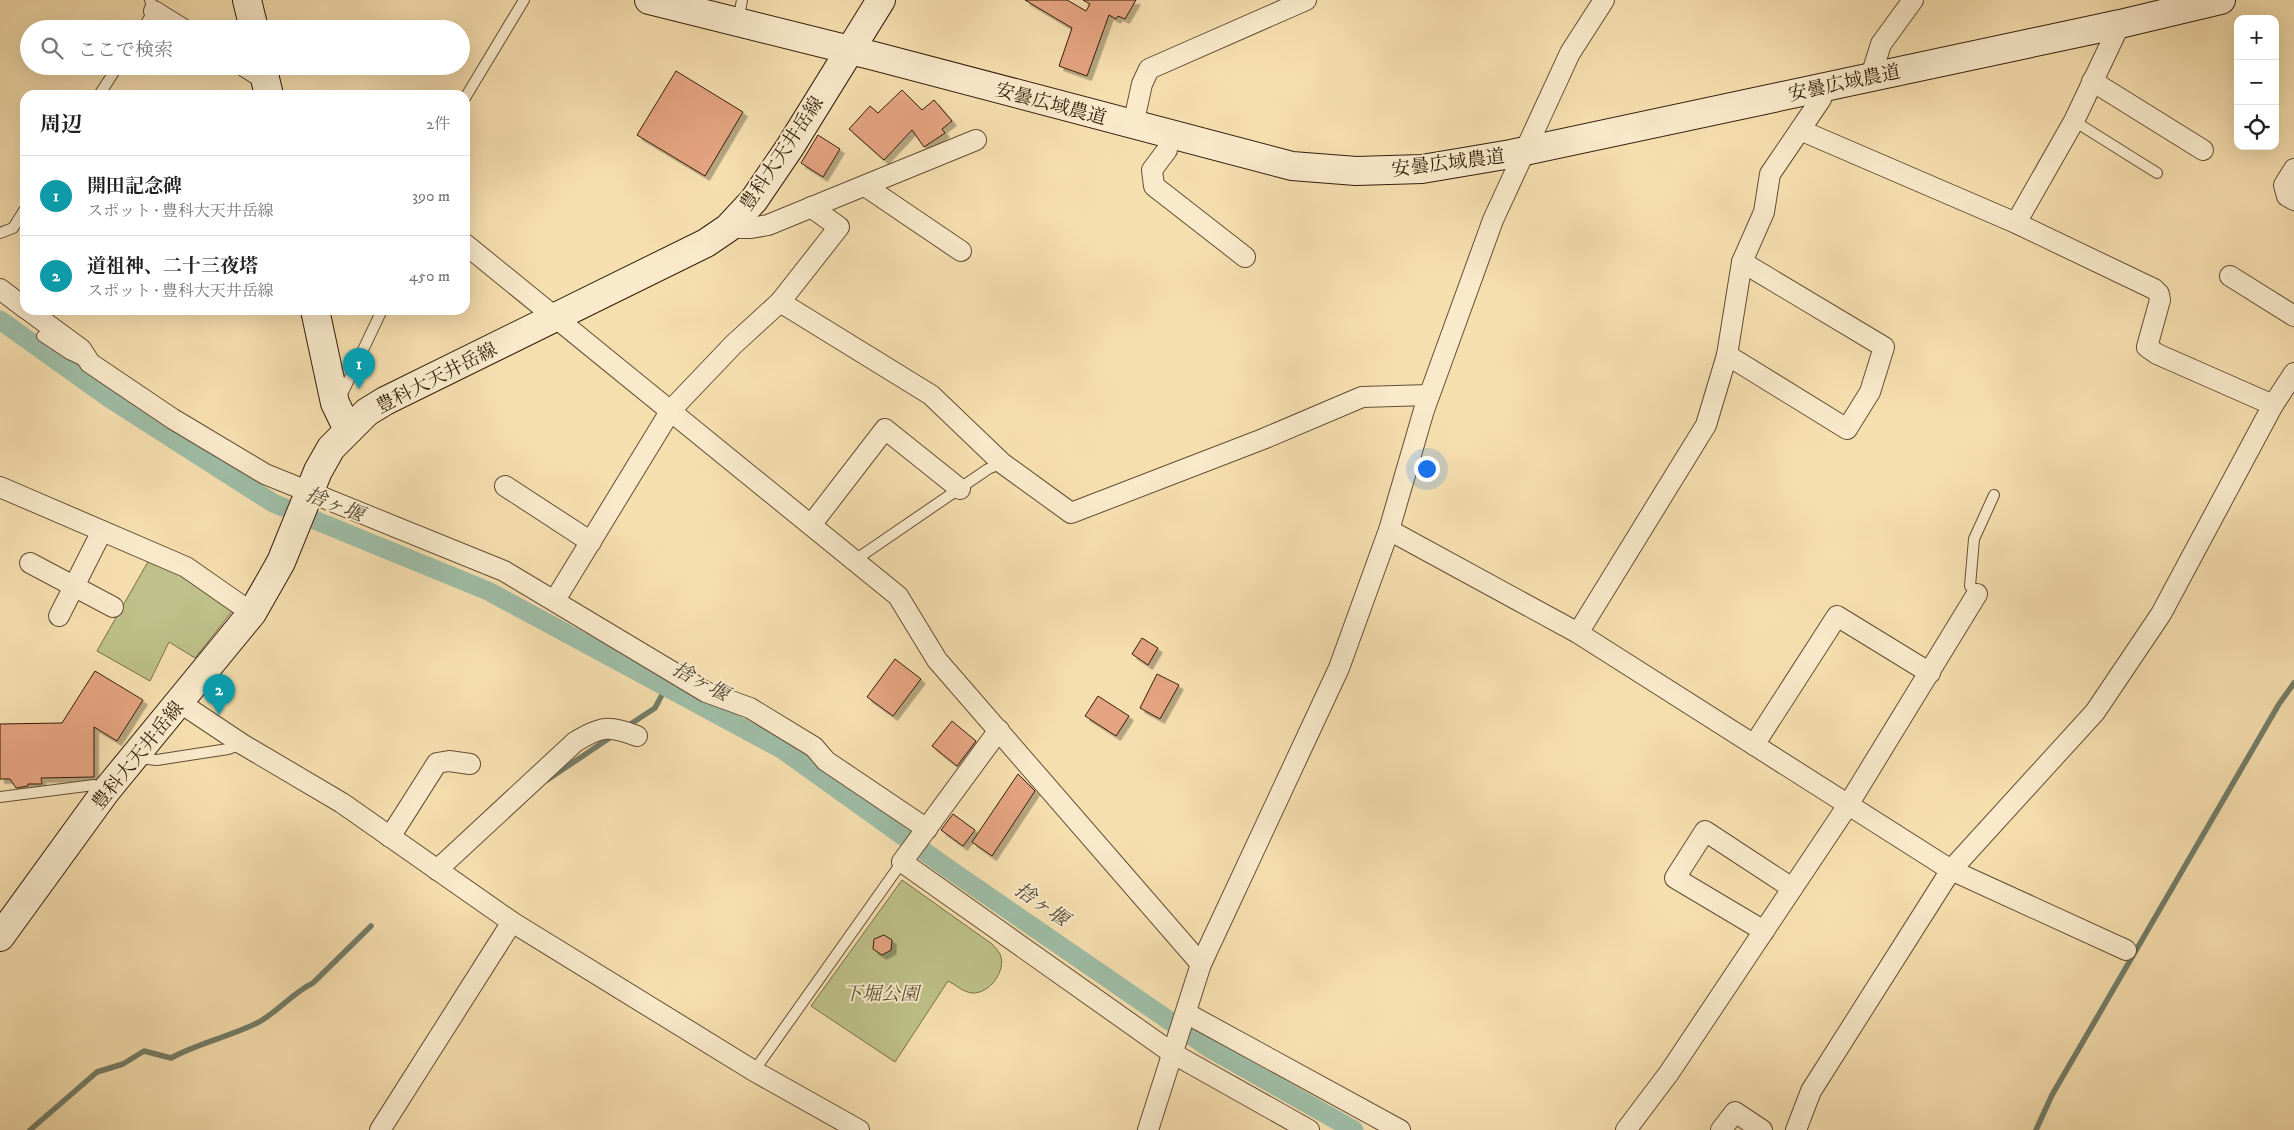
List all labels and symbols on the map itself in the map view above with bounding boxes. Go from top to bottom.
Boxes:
street label: 安曇広域農道 [1786,60,1902,107]
street label: 安曇広域農道 [993,79,1109,130]
street label: 豊科大天井岳線 [736,92,829,215]
street label: 安曇広域農道 [1390,145,1506,182]
street label: 豊科大天井岳線 [372,338,501,419]
pin: 1 [343,348,375,389]
your location [1414,456,1440,482]
water label: 捨ヶ堰 [302,483,370,529]
water label: 捨ヶ堰 [668,657,735,709]
pin: 2 [203,674,235,715]
street label: 豊科大天井岳線 [87,697,189,815]
water label: 捨ヶ堰 [1009,878,1075,934]
park label: 下堀公園 [843,983,922,1006]

